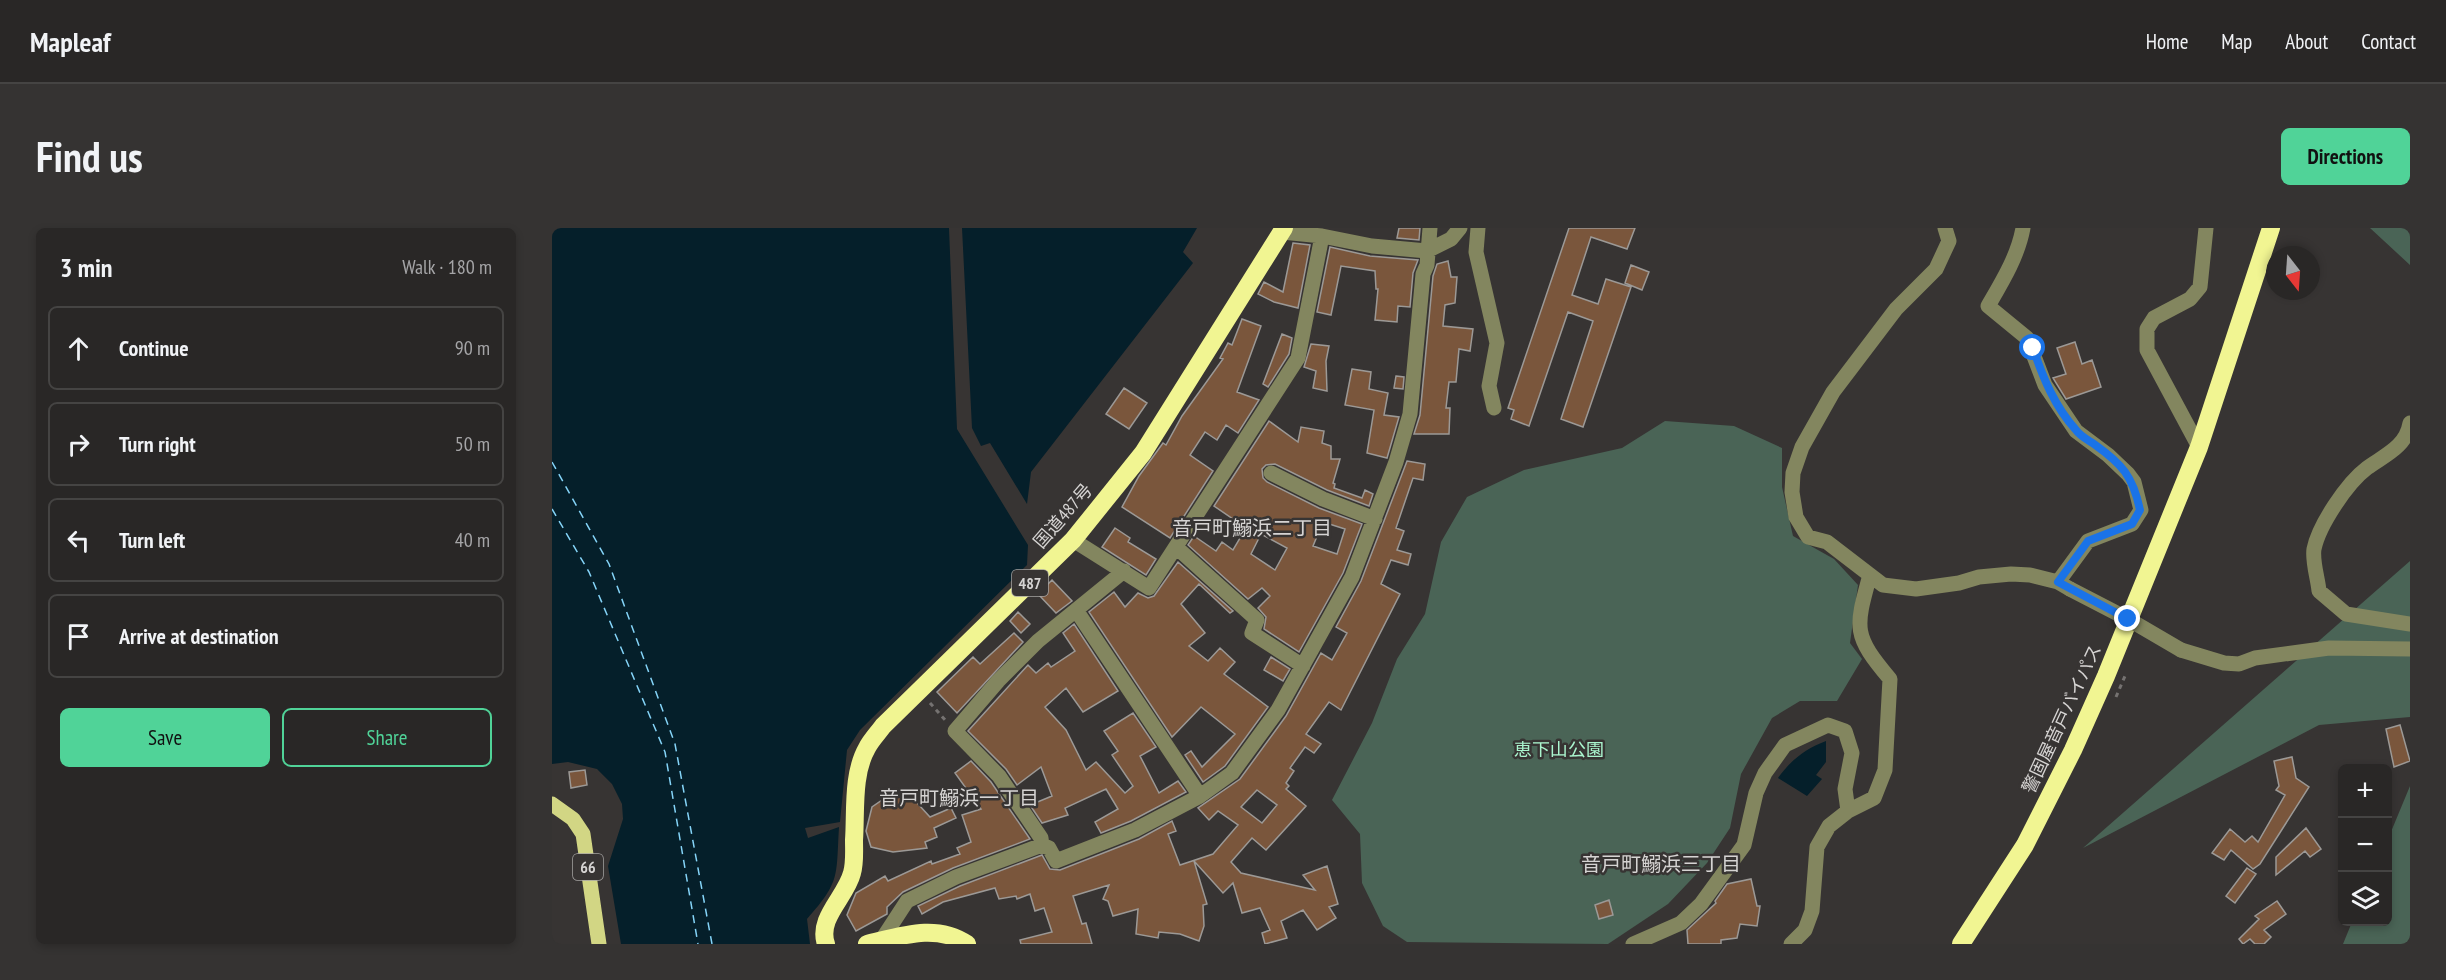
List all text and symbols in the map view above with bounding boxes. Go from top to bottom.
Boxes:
text: Mapleaf [30,23,111,60]
text: Home [2146,28,2188,55]
text: Map [2221,28,2252,55]
text: About [2285,28,2328,55]
text: Contact [2361,28,2416,55]
button: Directions [2281,128,2410,185]
text: Find us [36,129,143,184]
north arrow [2266,246,2320,300]
text: 3 min [60,251,113,284]
text: Walk · 180 m [402,254,492,280]
icon: ahead [62,332,95,365]
text: Continue [119,334,189,362]
route start [2019,334,2045,360]
text: 90 m [455,335,490,361]
icon: right [62,428,95,461]
text: Turn right [119,430,196,458]
text: 50 m [455,431,490,457]
street label: 国道487号 [1028,479,1097,553]
district label: 音戸町鰯浜二丁目 [1172,515,1332,541]
icon: left [62,524,95,557]
text: Turn left [119,526,185,554]
text: 40 m [455,527,490,553]
road number: 487 [1012,570,1048,596]
route end [2114,605,2140,631]
icon: arrive [62,620,95,653]
text: Arrive at destination [119,622,279,650]
street label: 警固屋音戸バイパス [2017,641,2106,797]
button: Save [60,708,270,767]
button: Share [282,708,492,767]
park label: 恵下山公園 [1514,738,1604,761]
map controls [2338,764,2392,926]
button: + [2338,764,2392,818]
district label: 音戸町鰯浜一丁目 [879,785,1039,811]
button: − [2338,818,2392,872]
district label: 音戸町鰯浜三丁目 [1581,851,1741,877]
road number: 66 [573,854,603,880]
button: layers [2338,872,2392,926]

